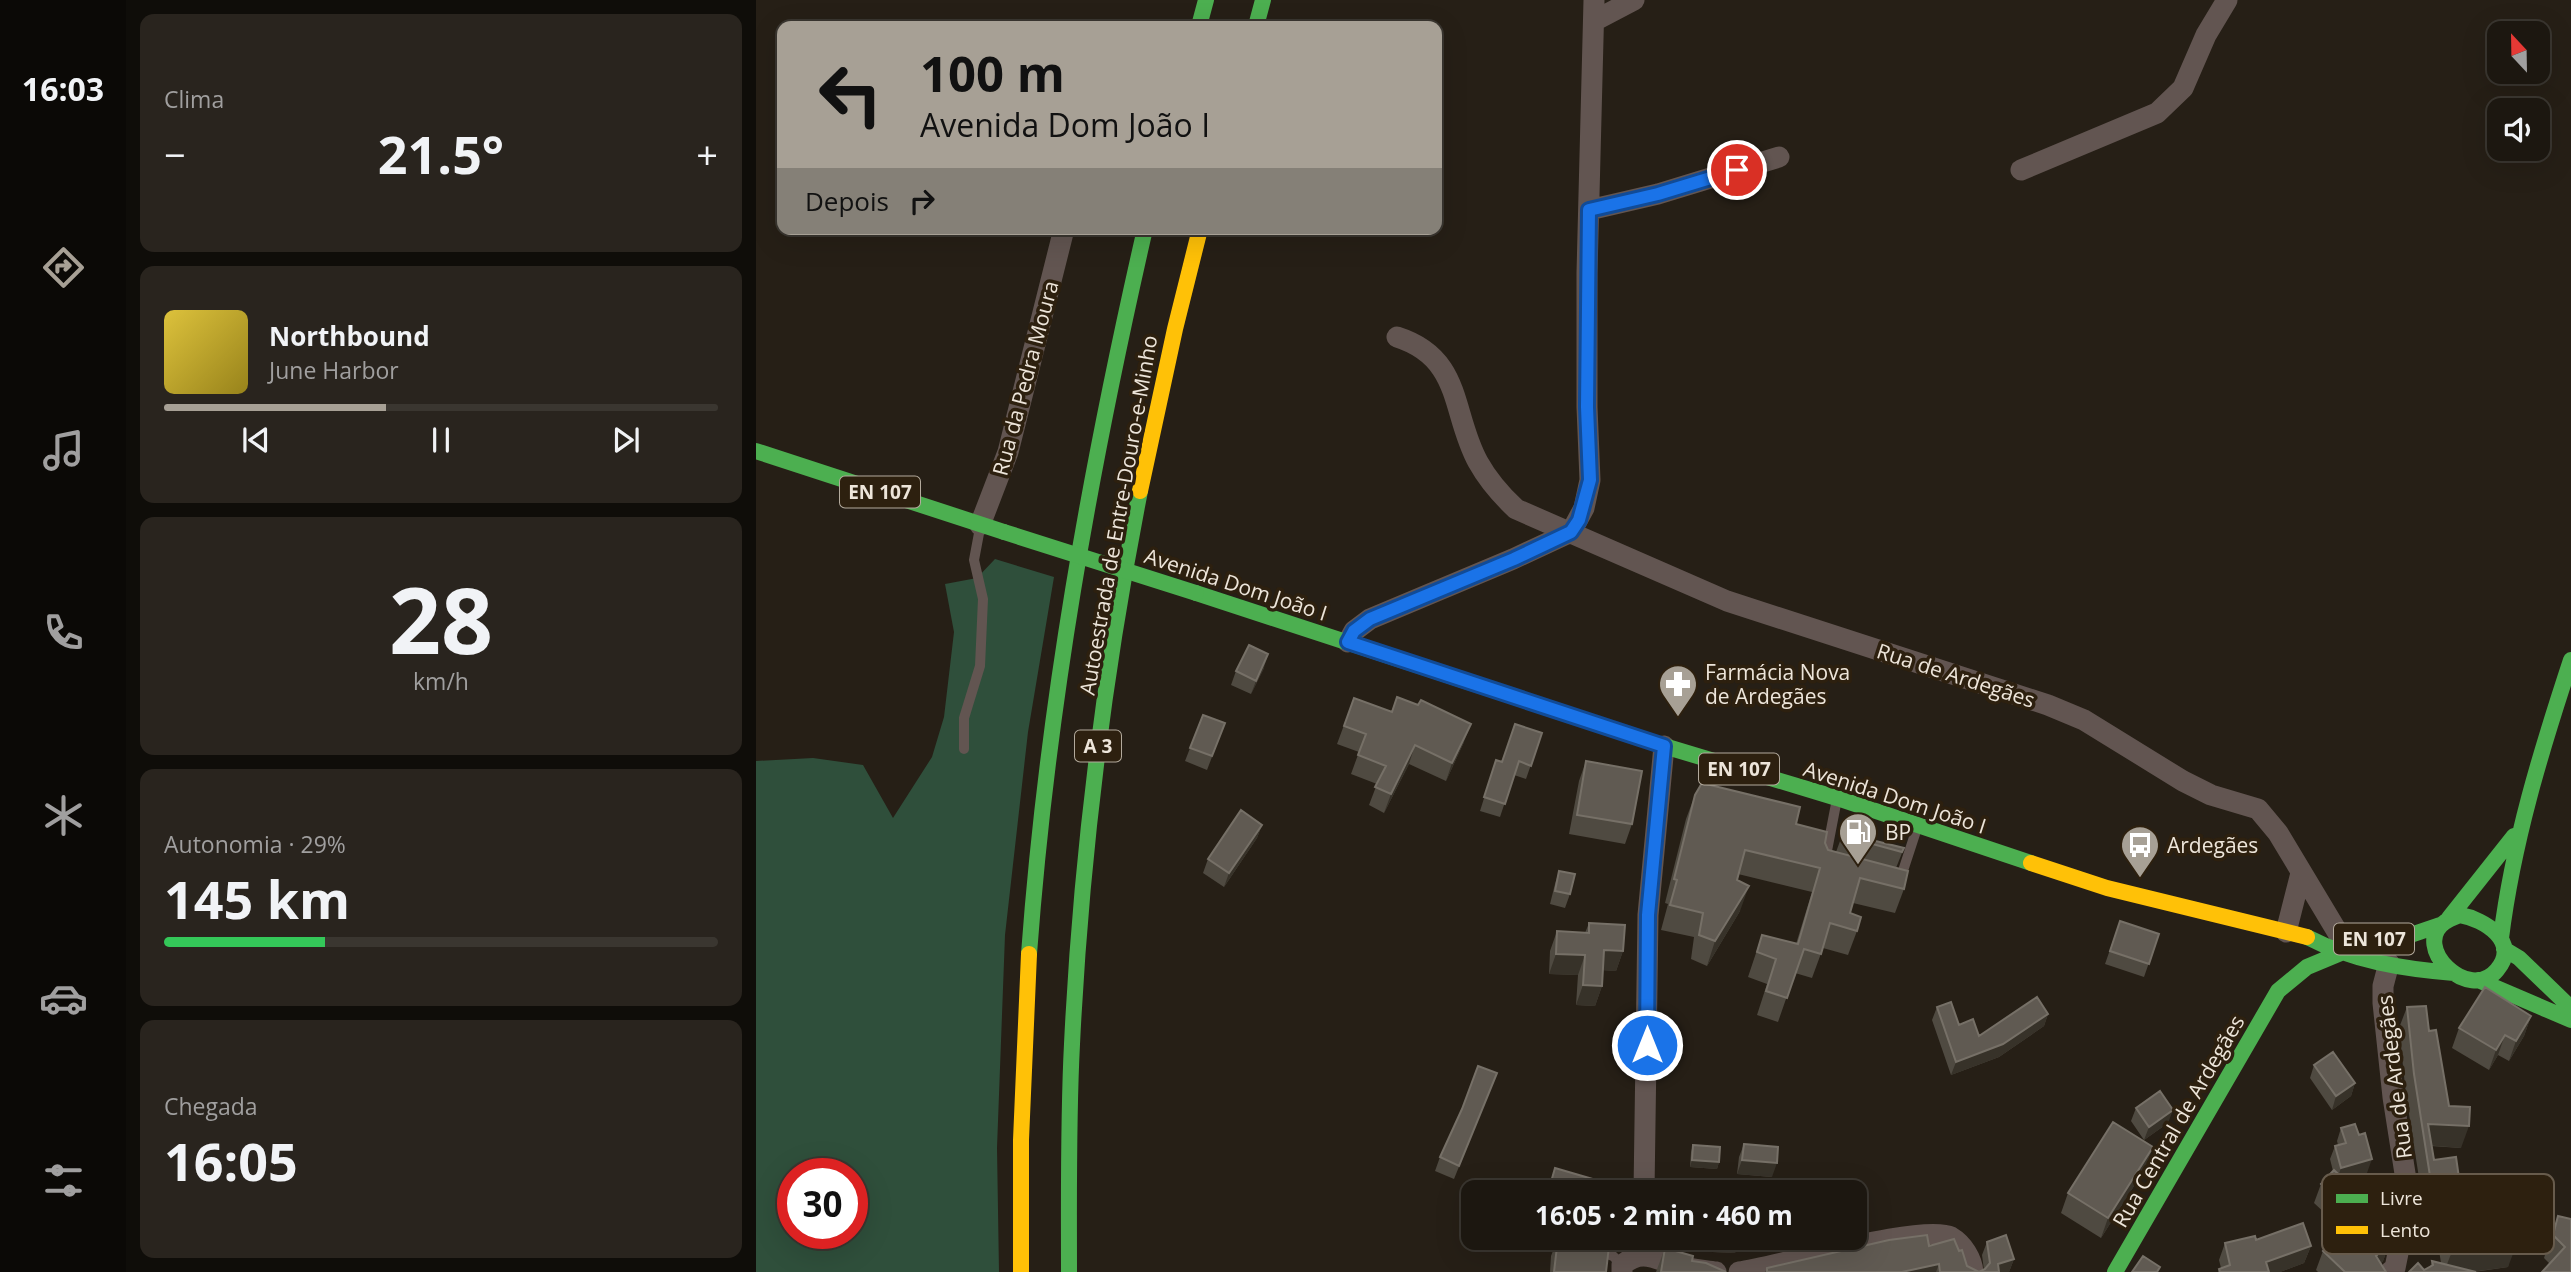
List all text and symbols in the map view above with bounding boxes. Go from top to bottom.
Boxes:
north arrow [2487,21,2550,84]
map controls [2487,21,2550,161]
text: 100 m [920,40,1065,106]
icon: left [805,49,896,140]
text: 16:03 [22,67,104,110]
text: Clima [164,83,224,115]
button: sound [2487,98,2550,161]
text: Avenida Dom João I [920,103,1210,146]
text: 21.5° [378,118,504,189]
text: − [164,128,186,180]
text: + [696,128,718,180]
pin [1707,140,1767,200]
icon: arrive [1718,151,1756,189]
icon: right [903,182,941,220]
text: Depois [805,183,889,219]
icon: directions [39,243,88,292]
street label: Rua da Pedra Moura [986,278,1064,478]
text: Northbound [269,318,430,354]
street label: Autoestrada de Entre-Douro-e-Minho [1073,333,1163,697]
text: June Harbor [269,354,399,386]
icon: previous [237,421,275,459]
icon: pause [422,421,460,459]
icon: next [607,421,645,459]
icon: music [39,426,88,475]
road number: EN 107 [840,477,920,508]
street label: Avenida Dom João I [1141,541,1331,627]
text: 28 [389,557,493,681]
icon: phone [39,608,88,657]
street label: Rua de Ardegães [1873,636,2039,714]
place label: Farmácia Nova de Ardegães [1705,658,1850,710]
pharmacy icon: Farmácia Nova de Ardegães [1657,663,1699,718]
text: km/h [413,665,469,697]
road number: A 3 [1075,730,1121,762]
road number: EN 107 [1699,754,1779,784]
street label: Avenida Dom João I [1800,754,1990,840]
icon: climate [39,791,88,840]
fuel station icon: BP [1837,811,1879,866]
place label: BP [1885,818,1911,846]
bus stop icon: Ardegães [2119,824,2161,879]
text: Autonomia · 29% [164,828,346,860]
place label: Ardegães [2167,831,2258,859]
text: 145 km [164,863,350,934]
road number: EN 107 [2334,923,2414,954]
icon: car [39,974,88,1023]
street label: Rua de Ardegães [2370,994,2418,1160]
position arrow [1610,1008,1684,1082]
street label: Rua Central de Ardegães [2106,1010,2250,1232]
text: Chegada [164,1090,258,1122]
text: 16:05 [164,1125,298,1196]
icon: filters [39,1156,88,1205]
speed limit sign: 30 [777,1158,868,1249]
legend [2322,1174,2554,1254]
text: Livre [2380,1185,2423,1211]
text: 16:05 · 2 min · 460 m [1535,1197,1793,1233]
text: Lento [2380,1217,2430,1243]

